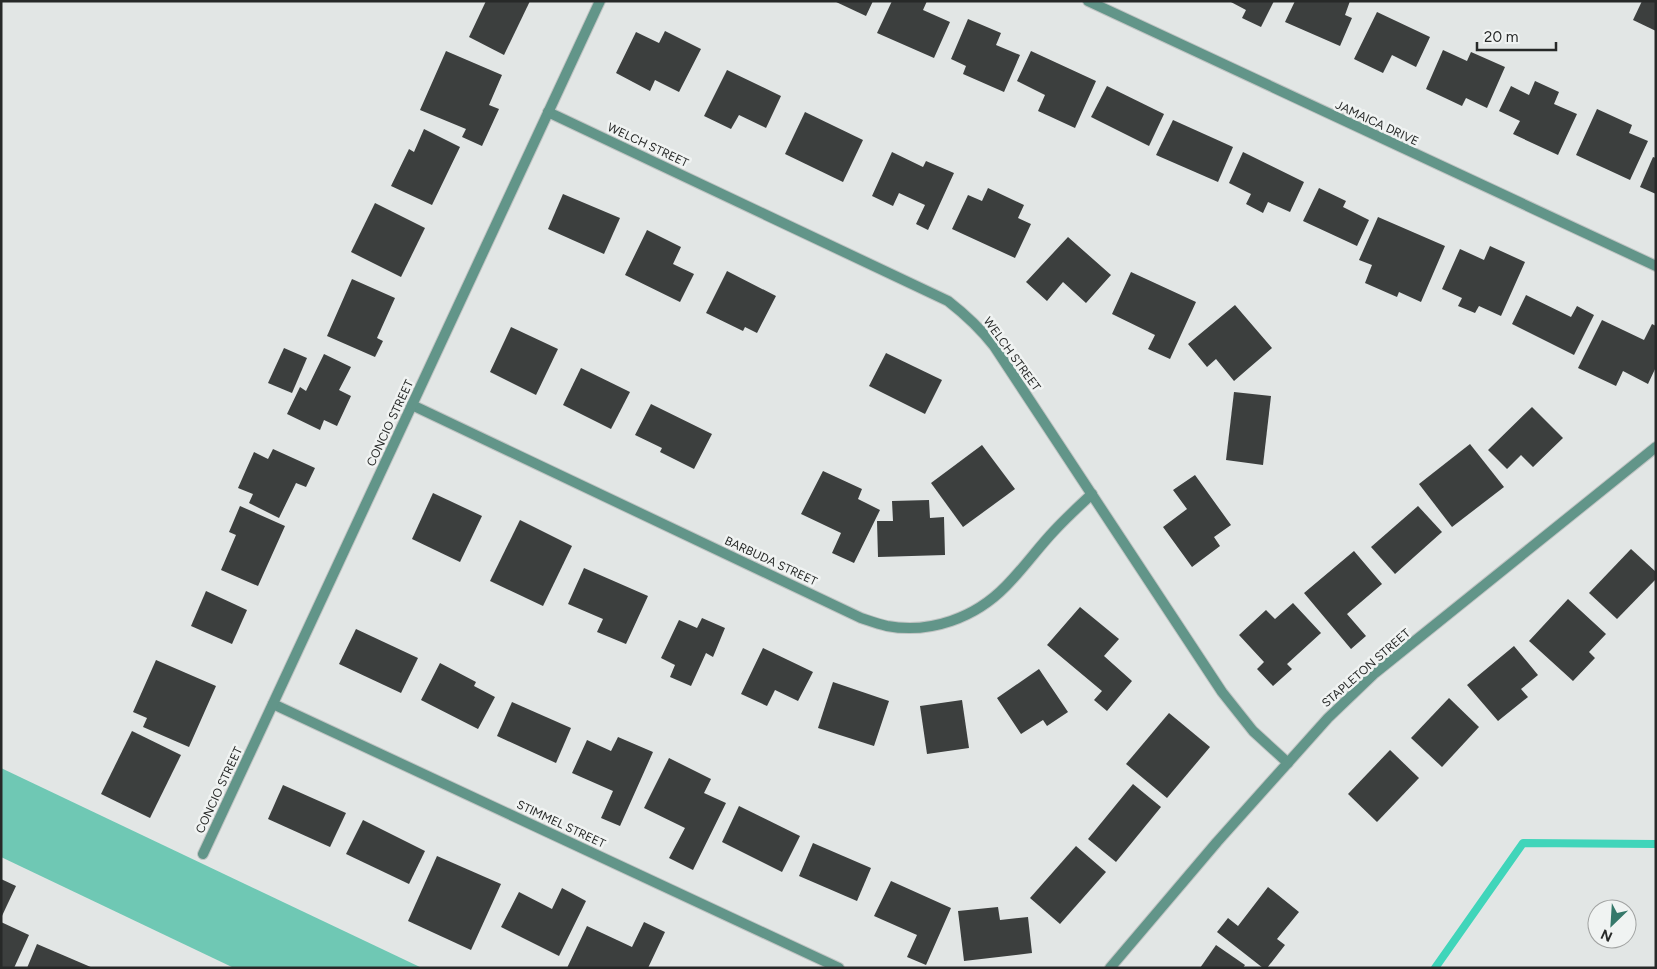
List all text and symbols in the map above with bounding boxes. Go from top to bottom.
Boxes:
scale bar [1477,20,1556,52]
text: 20 m [1484,28,1518,46]
street label: JAMAICA DRIVE [1333,98,1421,148]
street label: WELCH STREET [605,120,691,170]
street label: WELCH STREET [981,314,1044,394]
street label: CONCIO STREET [364,377,416,468]
street label: BARBUDA STREET [723,533,820,589]
street label: STAPLETON STREET [1319,626,1413,710]
street label: CONCIO STREET [193,744,245,835]
street label: STIMMEL STREET [514,797,608,851]
north arrow [1587,899,1637,949]
text: N [1598,925,1615,945]

